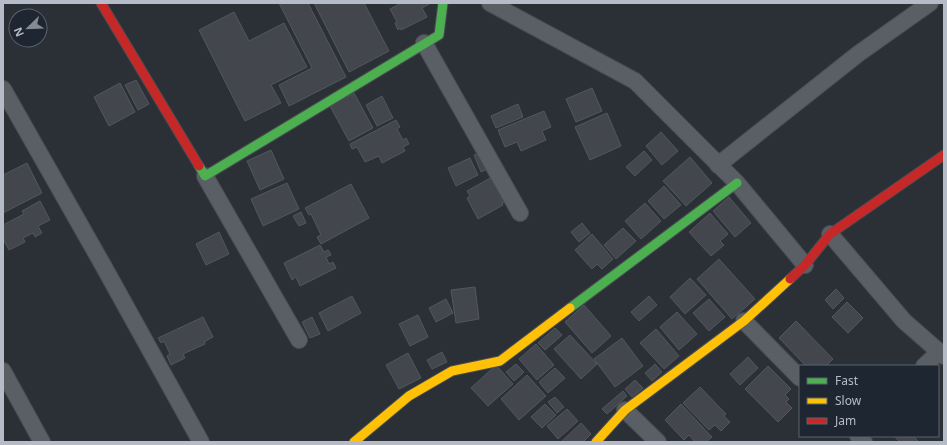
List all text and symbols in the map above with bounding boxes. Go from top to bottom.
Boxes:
north arrow [8,8,48,48]
text: N [10,25,27,39]
legend [799,365,939,437]
text: Fast [835,372,859,389]
text: Slow [835,392,862,409]
text: Jam [834,412,856,429]

